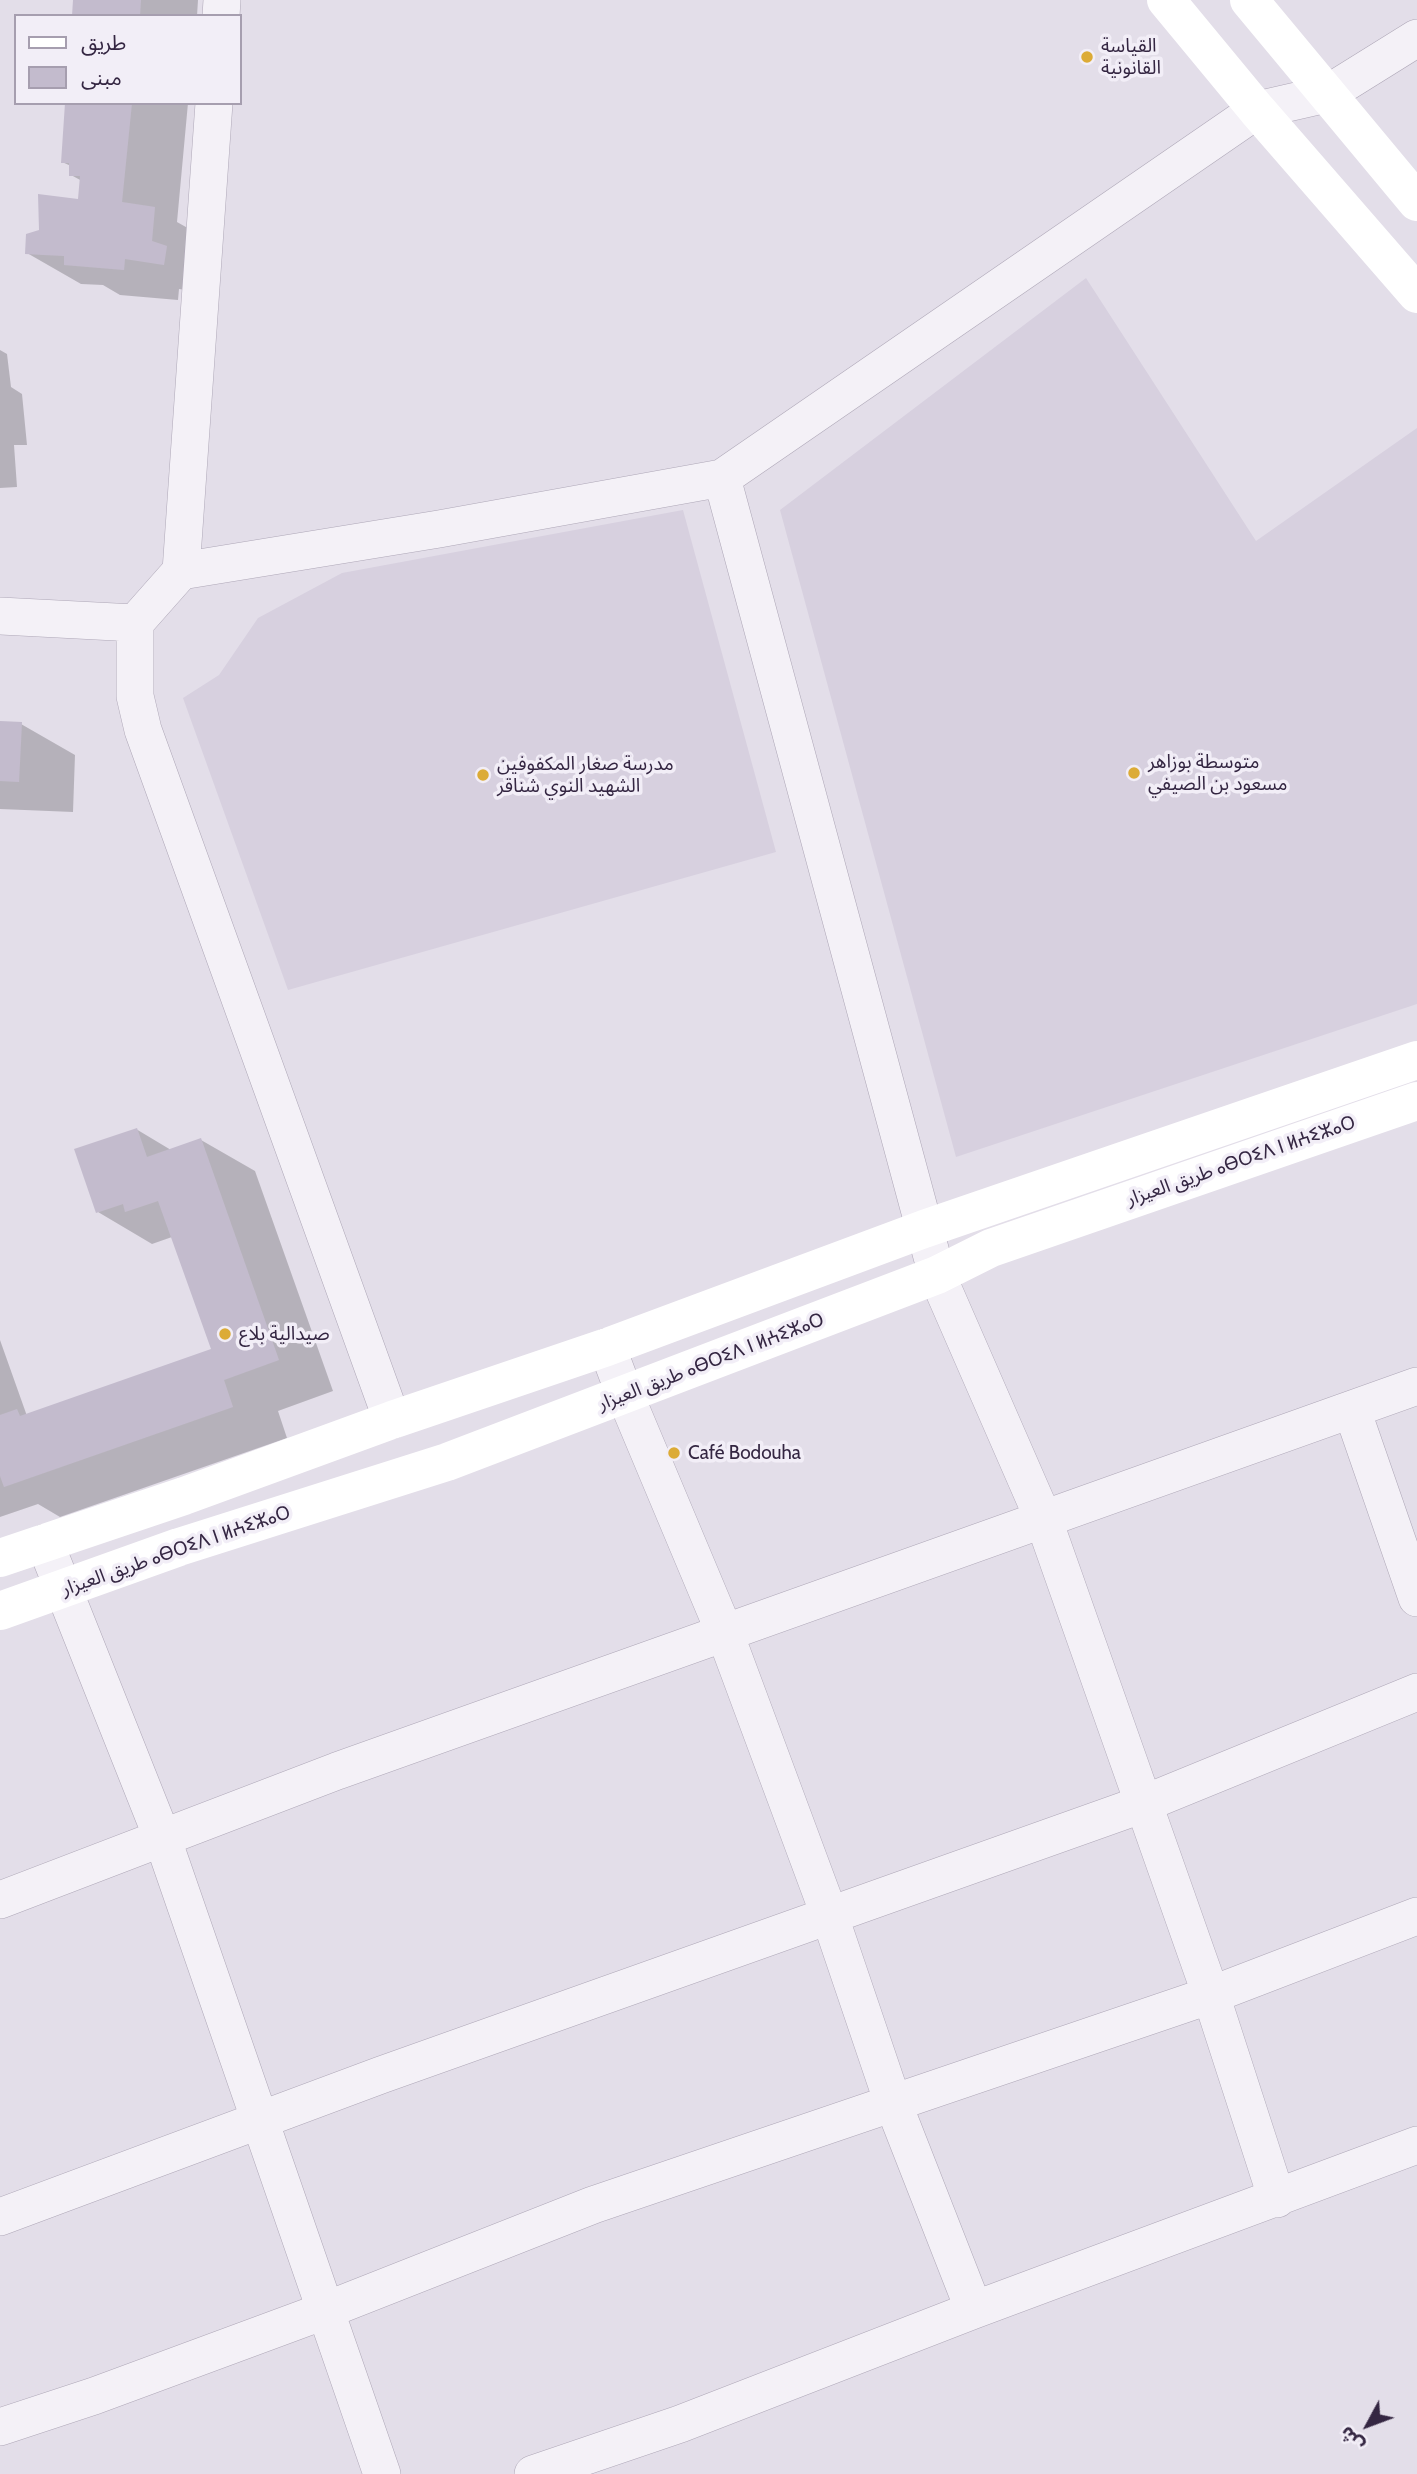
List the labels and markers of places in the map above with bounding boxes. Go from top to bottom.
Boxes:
place label: القياسة القانونية [1101,35,1161,79]
marker: القياسة القانونية [1079,49,1095,65]
place label: متوسطة بوزاهر مسعود بن الصيفي [1148,751,1288,795]
place label: مدرسة صغار المكفوفين الشهيد النوي شناقر [497,753,674,797]
marker: متوسطة بوزاهر مسعود بن الصيفي [1126,765,1142,781]
marker: مدرسة صغار المكفوفين الشهيد النوي شناقر [475,767,491,783]
place label: صيدالية بلاع [239,1323,330,1345]
marker: صيدالية بلاع [217,1326,233,1342]
place label: Café Bodouha [688,1442,801,1464]
marker: Café Bodouha [666,1445,682,1461]

